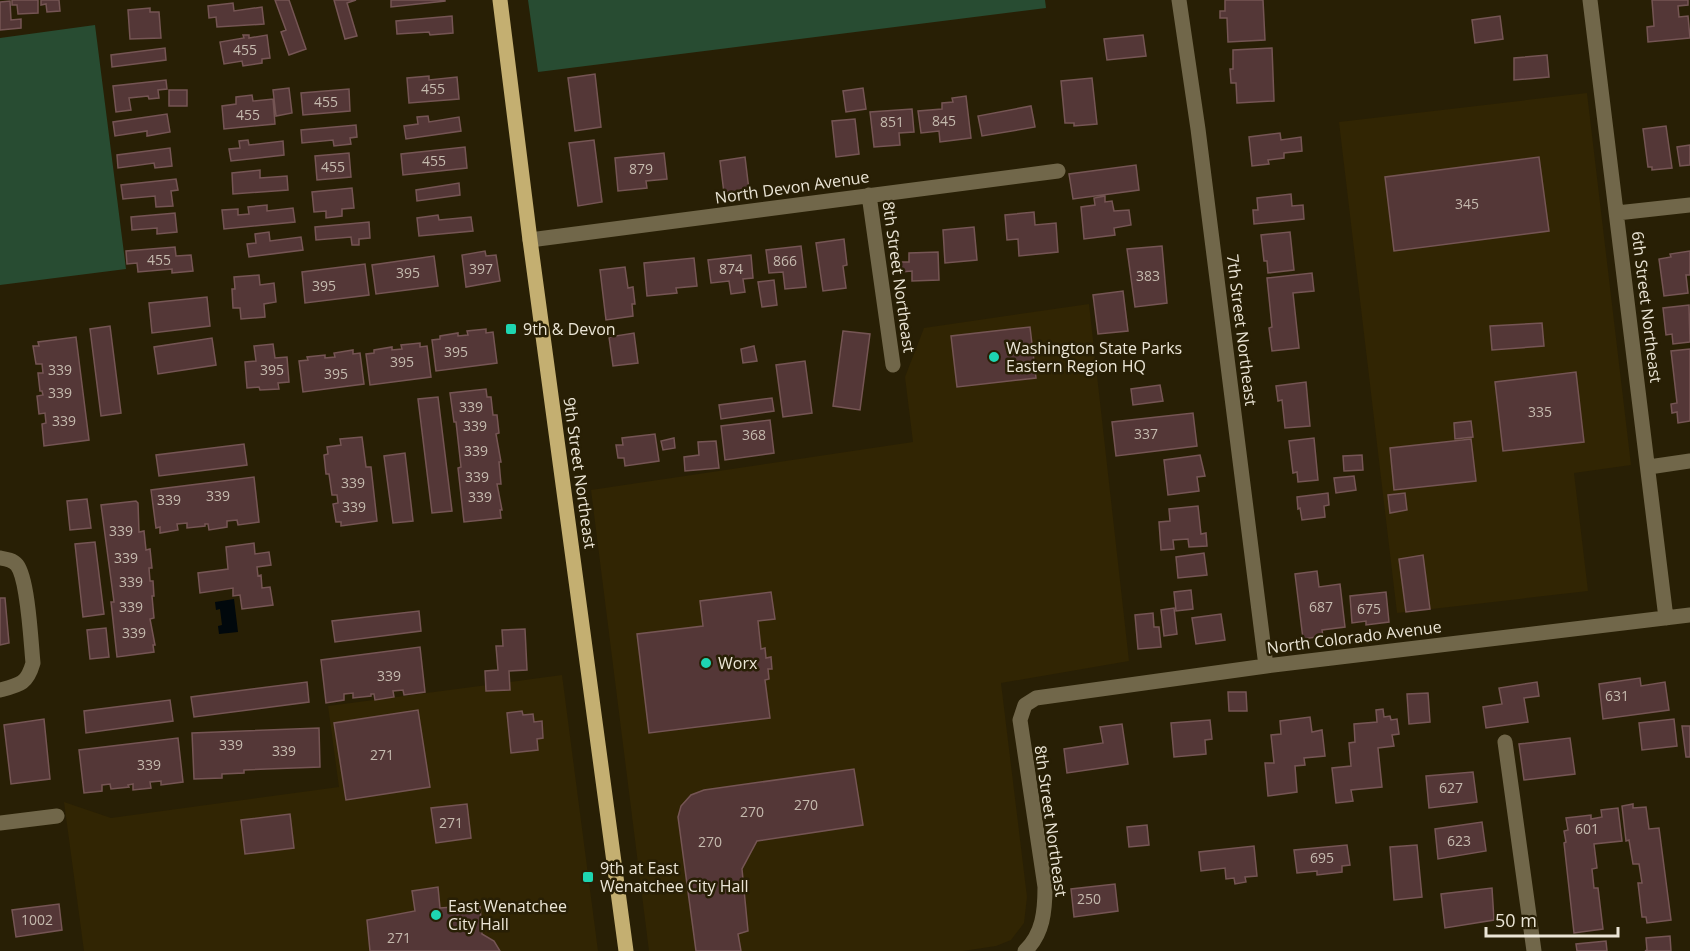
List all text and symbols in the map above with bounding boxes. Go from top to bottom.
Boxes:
house number: 455 [233,40,257,59]
house number: 455 [421,79,445,98]
house number: 455 [314,92,338,111]
house number: 455 [236,105,260,124]
house number: 845 [932,111,956,130]
house number: 851 [880,112,904,131]
house number: 455 [422,151,446,170]
house number: 455 [321,157,345,176]
house number: 879 [629,159,653,178]
street label: North Devon Avenue [713,165,871,209]
house number: 345 [1455,194,1479,213]
street label: 8th Street Northeast [877,200,921,354]
street label: 6th Street Northeast [1627,230,1667,384]
house number: 455 [147,250,171,269]
house number: 866 [773,251,797,270]
street label: 7th Street Northeast [1222,253,1262,407]
house number: 397 [469,259,493,278]
house number: 874 [719,259,743,278]
house number: 395 [396,263,420,282]
house number: 383 [1136,266,1160,285]
house number: 395 [312,276,336,295]
place label: 9th & Devon [523,318,616,340]
marker: 9th & Devon [504,322,518,336]
place label: Washington State Parks Eastern Region HQ [1006,337,1182,377]
house number: 395 [444,342,468,361]
marker: Washington State Parks Eastern Region HQ [987,350,1001,364]
house number: 395 [390,352,414,371]
house number: 339 [48,360,72,379]
house number: 395 [260,360,284,379]
house number: 395 [324,364,348,383]
house number: 339 [48,383,72,402]
street label: 9th Street Northeast [558,396,602,550]
house number: 339 [459,397,483,416]
house number: 335 [1528,402,1552,421]
house number: 339 [52,411,76,430]
house number: 339 [463,416,487,435]
house number: 337 [1134,424,1158,443]
house number: 368 [742,425,766,444]
house number: 339 [464,441,488,460]
house number: 339 [465,467,489,486]
house number: 339 [341,473,365,492]
house number: 339 [206,486,230,505]
house number: 339 [468,487,492,506]
house number: 339 [157,490,181,509]
house number: 339 [342,497,366,516]
house number: 339 [109,521,133,540]
house number: 339 [114,548,138,567]
house number: 339 [119,572,143,591]
house number: 339 [119,597,143,616]
house number: 687 [1309,597,1333,616]
house number: 675 [1357,599,1381,618]
street label: North Colorado Avenue [1265,615,1443,659]
house number: 339 [122,623,146,642]
place label: Worx [718,652,758,674]
marker: Worx [699,656,713,670]
house number: 339 [377,666,401,685]
house number: 631 [1605,686,1629,705]
house number: 339 [219,735,243,754]
house number: 339 [272,741,296,760]
street label: 8th Street Northeast [1029,744,1073,898]
house number: 271 [370,745,394,764]
house number: 339 [137,755,161,774]
house number: 627 [1439,778,1463,797]
house number: 270 [794,795,818,814]
house number: 270 [740,802,764,821]
house number: 271 [439,813,463,832]
house number: 601 [1575,819,1599,838]
house number: 623 [1447,831,1471,850]
house number: 270 [698,832,722,851]
house number: 695 [1310,848,1334,867]
place label: 9th at East Wenatchee City Hall [600,857,749,897]
marker: 9th at East Wenatchee City Hall [581,870,595,884]
house number: 250 [1077,889,1101,908]
place label: East Wenatchee City Hall [448,895,567,935]
scale bar [1486,900,1618,938]
marker: East Wenatchee City Hall [429,908,443,922]
text: 50 m [1495,908,1537,932]
house number: 1002 [21,910,53,929]
house number: 271 [387,928,411,947]

